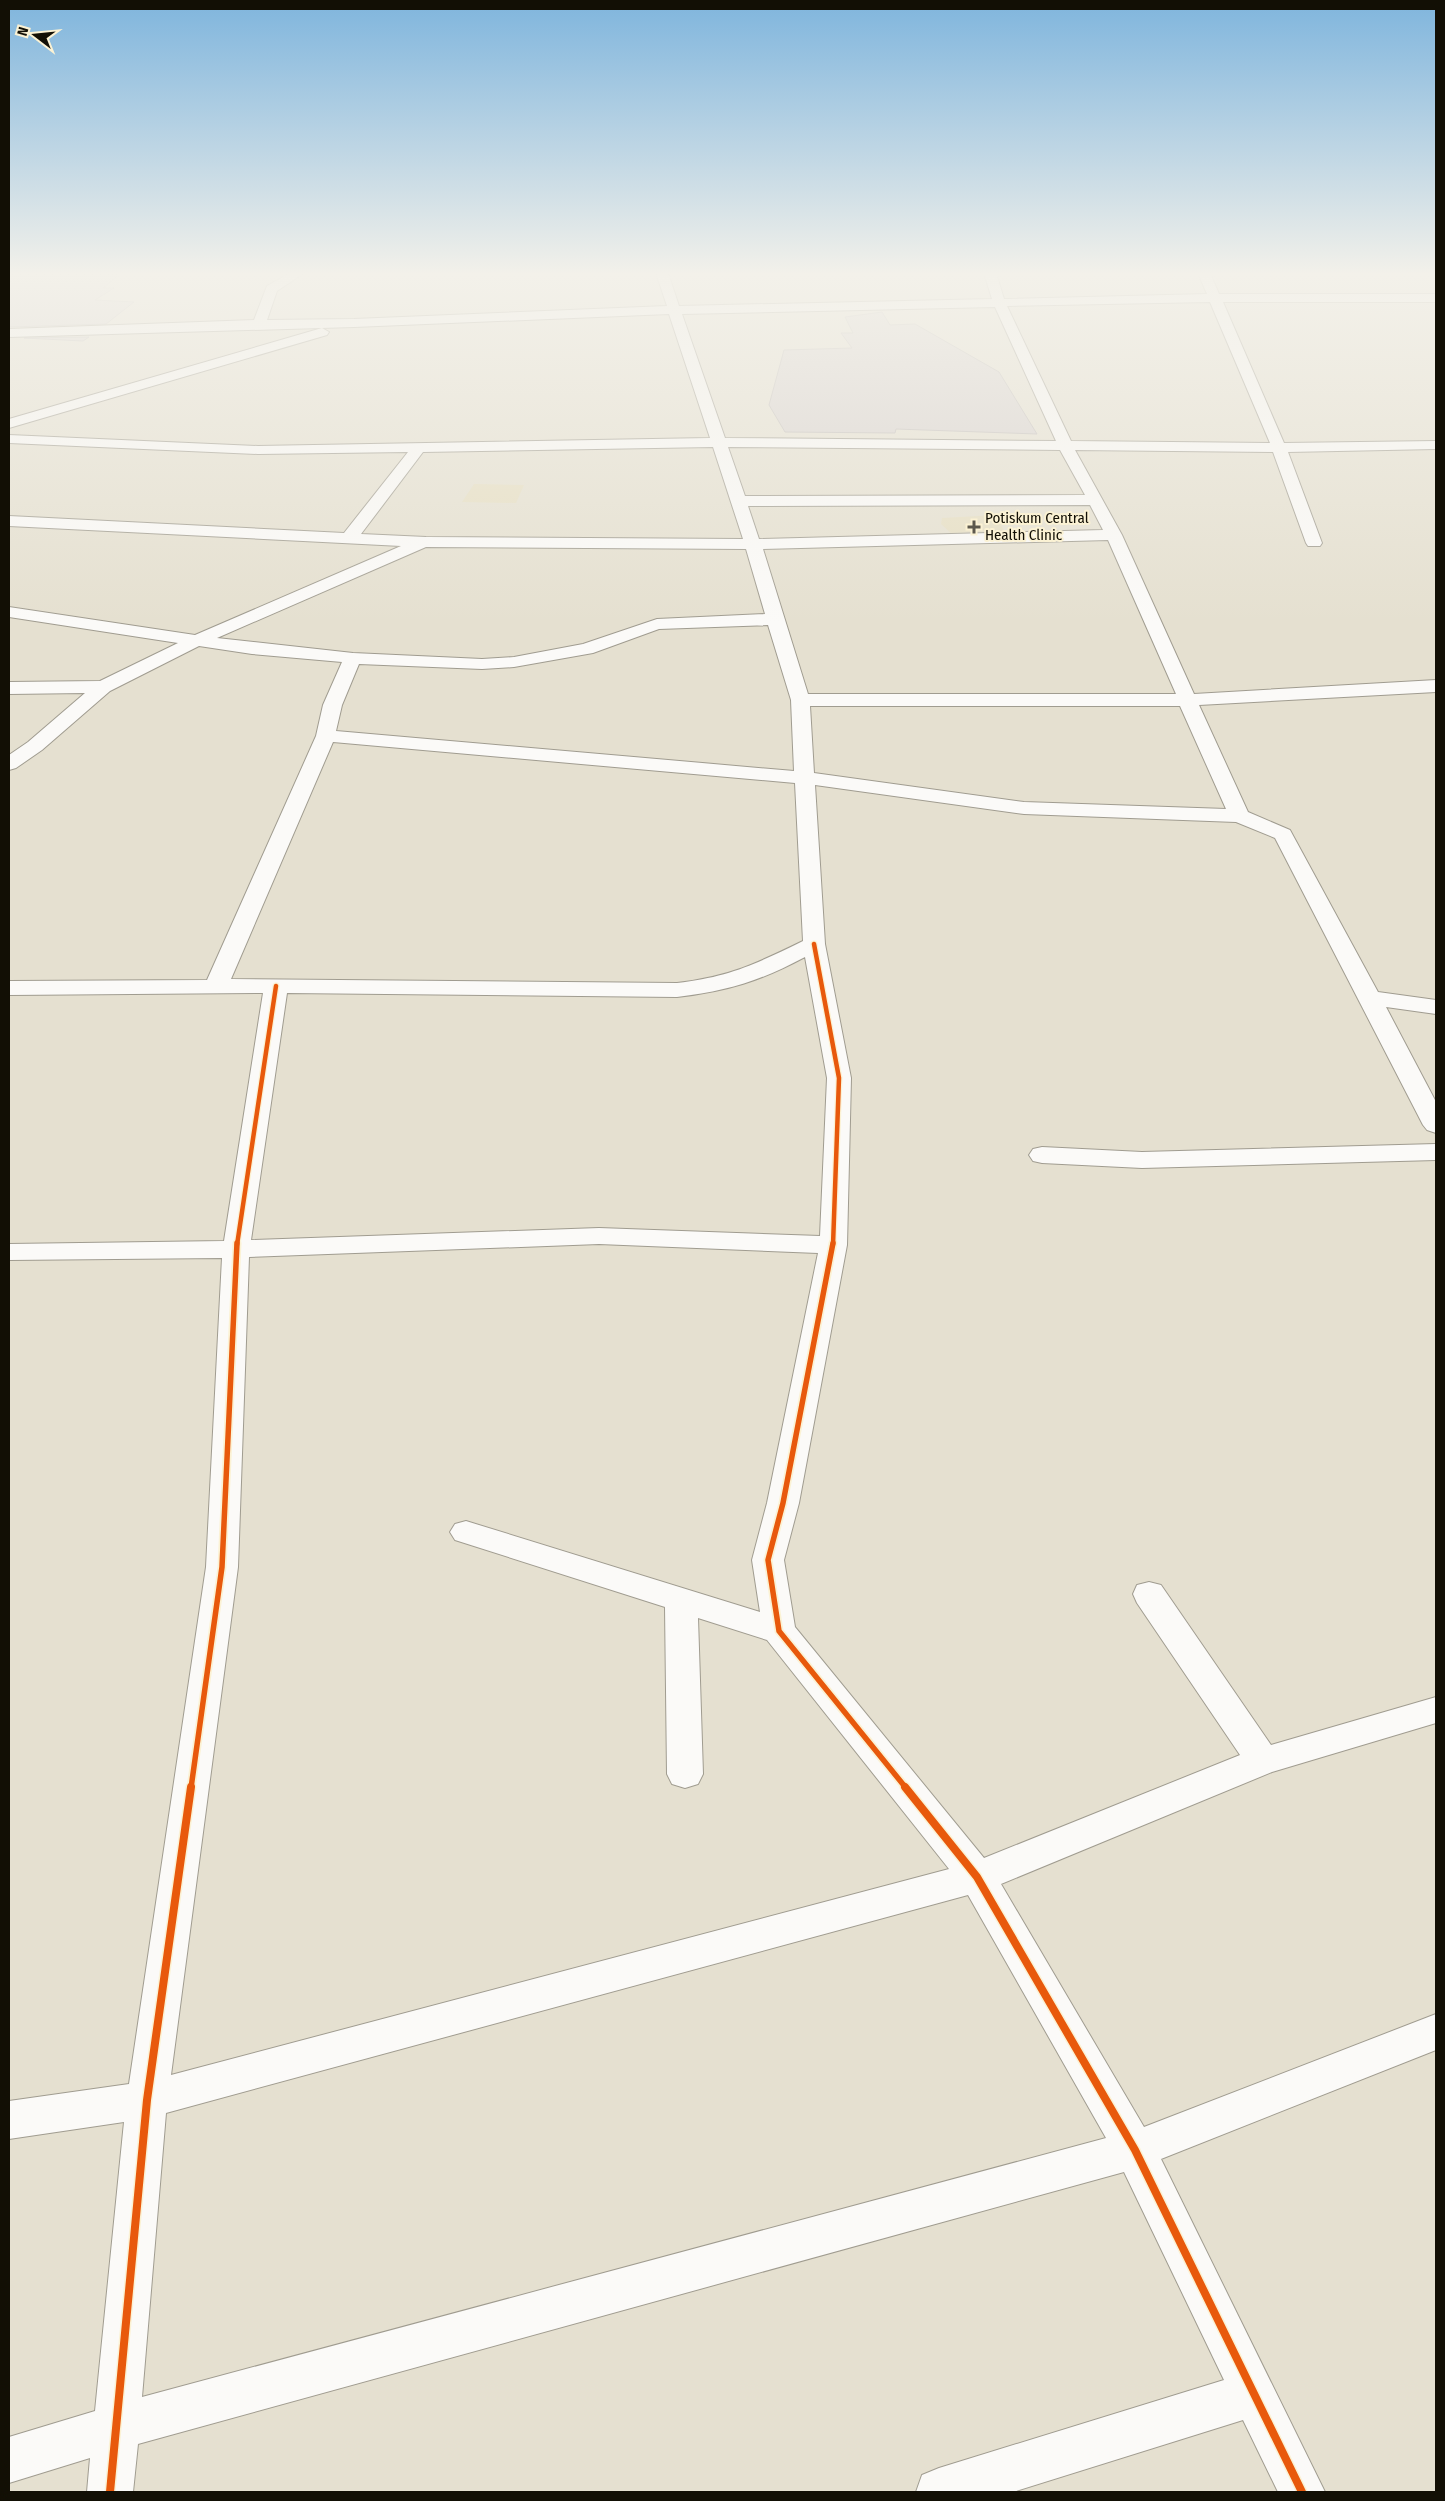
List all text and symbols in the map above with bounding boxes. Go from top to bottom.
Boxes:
north arrow [10,10,60,60]
text: N [14,25,32,38]
place label: Potiskum Central Health Clinic [985,509,1089,544]
marker: Potiskum Central Health Clinic [967,520,981,534]

